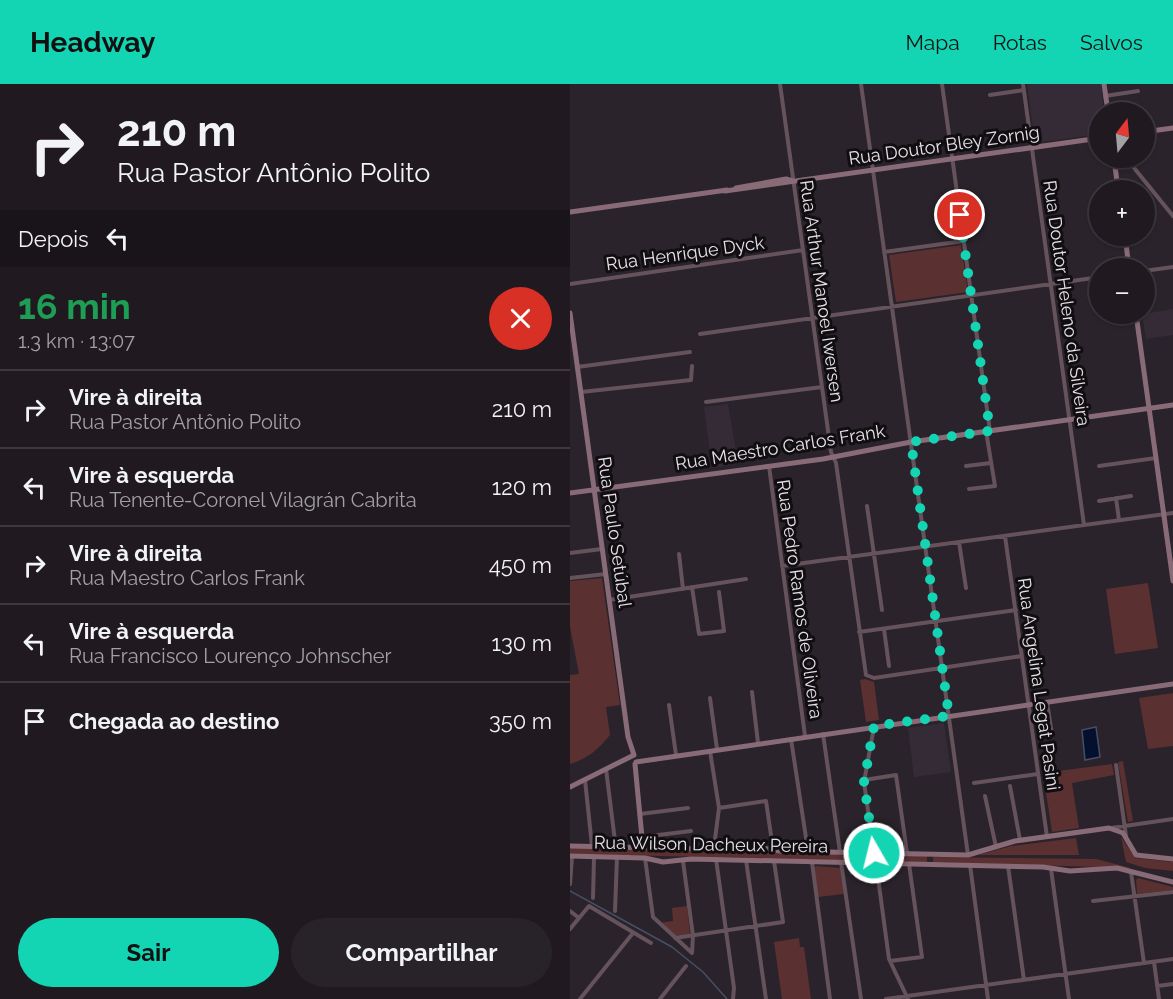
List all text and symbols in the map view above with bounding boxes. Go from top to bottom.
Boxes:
text: Headway [30,26,155,59]
text: Mapa [906,30,960,55]
text: Rotas [993,30,1047,55]
text: Salvos [1080,30,1143,55]
north arrow [1089,102,1155,168]
map controls [1089,102,1155,324]
text: 210 m [117,107,236,156]
icon: right [18,108,96,186]
street label: Rua Doutor Bley Zornig [847,121,1041,169]
text: Rua Pastor Antônio Polito [117,157,430,188]
street label: Rua Arthur Manoel Iwersen [796,179,848,403]
street label: Rua Doutor Heleno da Silveira [1039,179,1095,427]
button: + [1089,180,1155,246]
pin [934,189,985,240]
icon: arrive [943,198,976,231]
icon: left [101,222,134,255]
text: Depois [18,226,89,252]
street label: Rua Henrique Dyck [604,231,766,275]
button: − [1089,258,1155,324]
text: 16 min [18,285,131,327]
button: close [489,287,552,350]
text: 1.3 km · 13:07 [18,329,135,353]
text: Vire à direita [69,384,202,410]
icon: right [18,393,51,426]
text: 210 m [492,396,552,422]
text: Rua Pastor Antônio Polito [69,410,301,434]
street label: Rua Maestro Carlos Frank [674,420,887,474]
street label: Rua Paulo Setúbal [594,455,636,609]
text: Vire à esquerda [69,462,234,488]
icon: left [18,471,51,504]
text: 120 m [492,474,552,500]
street label: Rua Pedro Ramos de Oliveira [773,478,827,720]
text: Rua Tenente-Coronel Vilagrán Cabrita [69,488,417,512]
text: Vire à direita [69,540,202,566]
icon: right [18,549,51,582]
text: 450 m [489,552,552,578]
text: Rua Maestro Carlos Frank [69,566,305,590]
street label: Rua Angelina Legat Pasini [1014,576,1064,792]
text: Vire à esquerda [69,618,234,644]
icon: left [18,627,51,660]
text: 130 m [492,630,552,656]
text: Rua Francisco Lourenço Johnscher [69,644,392,668]
icon: arrive [18,705,51,738]
text: Chegada ao destino [69,708,279,734]
text: 350 m [489,708,552,734]
position arrow [842,821,906,885]
street label: Rua Wilson Dacheux Pereira [594,831,828,857]
button: Sair [18,918,279,987]
button: Compartilhar [291,918,552,987]

